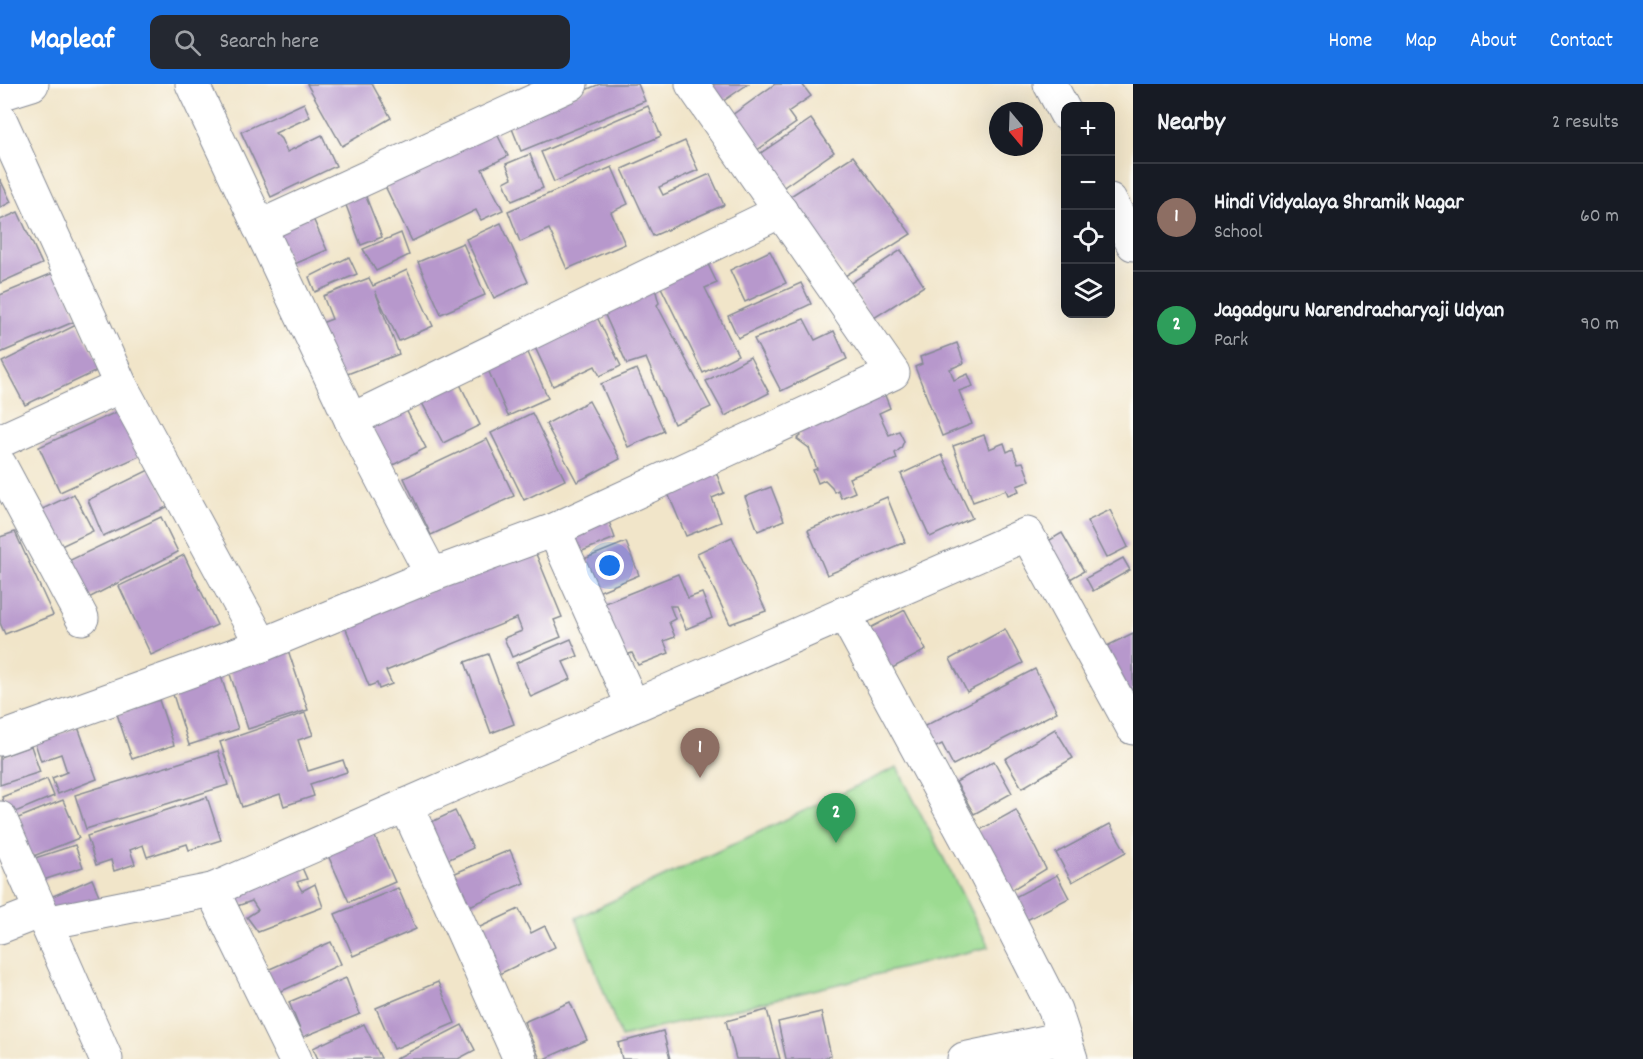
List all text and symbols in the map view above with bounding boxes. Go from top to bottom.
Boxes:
search box [150,15,570,69]
text: Mapleaf [30,22,114,62]
icon: search [171,26,204,59]
text: Search here [219,27,319,58]
text: Home [1328,27,1372,57]
text: Map [1405,27,1437,57]
text: About [1470,27,1517,57]
text: Contact [1550,27,1613,57]
north arrow [989,102,1043,156]
map controls [1061,102,1115,318]
button: + [1061,102,1115,156]
text: Nearby [1157,105,1225,142]
text: 2 results [1552,109,1619,137]
button: − [1061,156,1115,210]
text: Hindi Vidyalaya Shramik Nagar [1214,188,1464,219]
text: 1 [1174,203,1179,231]
text: 60 m [1580,203,1619,231]
button: locate [1061,210,1115,264]
text: School [1214,219,1263,247]
button: layers [1061,264,1115,318]
text: Jagadguru Narendracharyaji Udyan [1214,296,1504,327]
text: 2 [1172,311,1181,339]
text: 90 m [1581,311,1619,339]
text: Park [1214,327,1248,355]
your location [595,551,624,580]
pin: 1 [680,728,720,778]
pin: 2 [816,794,856,843]

